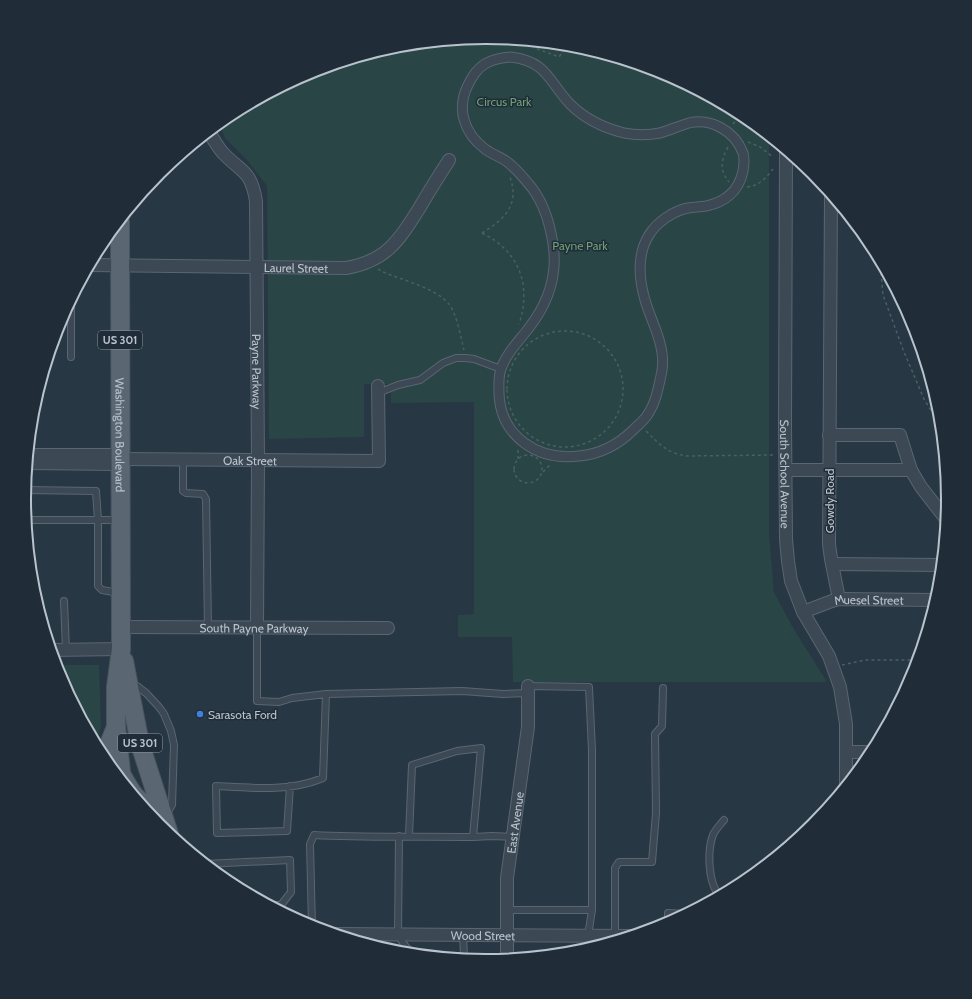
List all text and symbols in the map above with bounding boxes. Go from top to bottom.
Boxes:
park label: Circus Park [477,94,532,109]
park label: Payne Park [552,238,608,253]
street label: Laurel Street [264,260,328,275]
road number: US 301 [98,331,142,349]
street label: Payne Parkway [250,334,265,409]
street label: Washington Boulevard [113,378,128,492]
street label: South School Avenue [777,419,793,529]
street label: Oak Street [223,452,277,468]
street label: Gowdy Road [822,469,837,533]
street label: Muesel Street [832,590,904,608]
street label: South Payne Parkway [199,620,309,635]
place label: Sarasota Ford [208,707,277,722]
marker: Sarasota Ford [195,709,205,719]
road number: US 301 [118,734,162,752]
street label: East Avenue [503,791,526,854]
street label: Wood Street [451,927,515,943]

